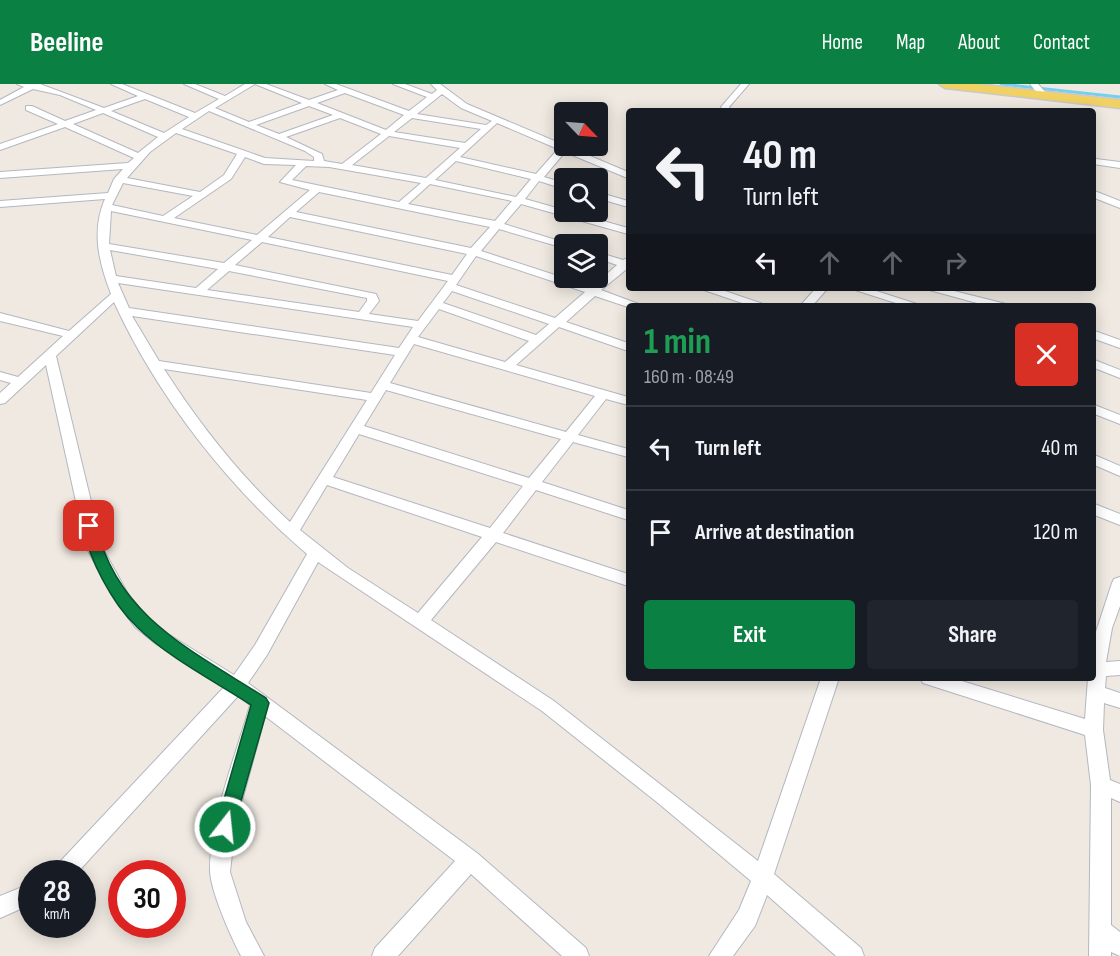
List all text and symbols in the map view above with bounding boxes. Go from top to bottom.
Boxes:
text: Beeline [30,26,103,59]
text: Home [822,30,863,55]
text: Map [896,30,925,55]
text: About [958,30,1000,55]
text: Contact [1033,30,1090,55]
north arrow [554,102,608,156]
map controls [554,102,608,288]
text: 40 m [743,130,817,181]
icon: left [644,132,722,210]
button: search [554,168,608,222]
text: Turn left [743,181,819,213]
button: layers [554,234,608,288]
icon: left [750,246,783,279]
icon: ahead [813,246,846,279]
icon: ahead [876,246,909,279]
icon: right [939,246,972,279]
text: 1 min [644,321,711,364]
button: close [1015,323,1078,386]
text: 160 m · 08:49 [644,365,734,389]
icon: left [644,432,677,465]
text: Turn left [695,435,761,462]
text: 40 m [1041,435,1078,462]
pin [63,500,114,551]
icon: arrive [72,509,105,542]
icon: arrive [644,516,677,549]
text: Arrive at destination [695,519,854,546]
text: 120 m [1034,519,1078,546]
button: Exit [644,600,855,669]
button: Share [867,600,1078,669]
position arrow [193,795,257,859]
speed limit sign: 30 [108,860,186,938]
text: 28 [43,874,71,910]
text: km/h [44,905,70,924]

